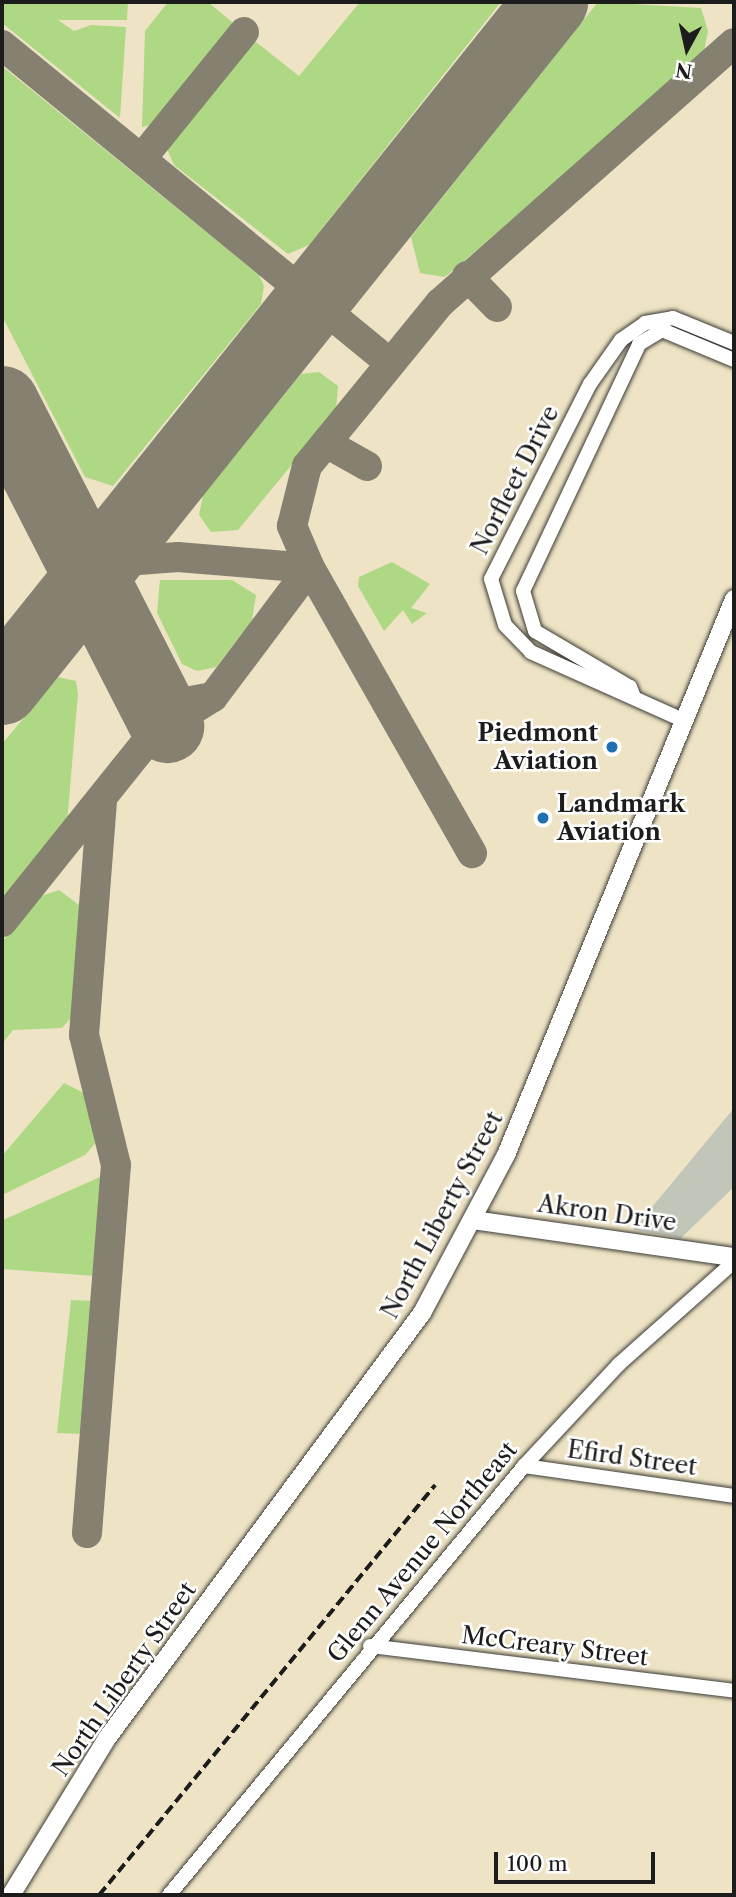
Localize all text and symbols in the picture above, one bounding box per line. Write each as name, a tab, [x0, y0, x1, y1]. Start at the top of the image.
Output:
north arrow	[652, 14, 722, 84]
text: N	[674, 58, 694, 83]
street label: Norfleet Drive	[465, 401, 565, 559]
place label: Piedmont Aviation	[477, 719, 598, 775]
marker: Piedmont Aviation	[604, 739, 620, 755]
place label: Landmark Aviation	[557, 790, 685, 846]
marker: Landmark Aviation	[535, 810, 551, 826]
street label: North Liberty Street	[375, 1106, 509, 1324]
street label: Akron Drive	[536, 1189, 678, 1237]
street label: Glenn Avenue Northeast	[321, 1435, 523, 1669]
street label: Efird Street	[565, 1435, 699, 1481]
street label: North Liberty Street	[46, 1576, 202, 1782]
street label: McCreary Street	[460, 1620, 650, 1672]
scale bar	[498, 1838, 659, 1882]
text: 100 m	[507, 1851, 568, 1876]

